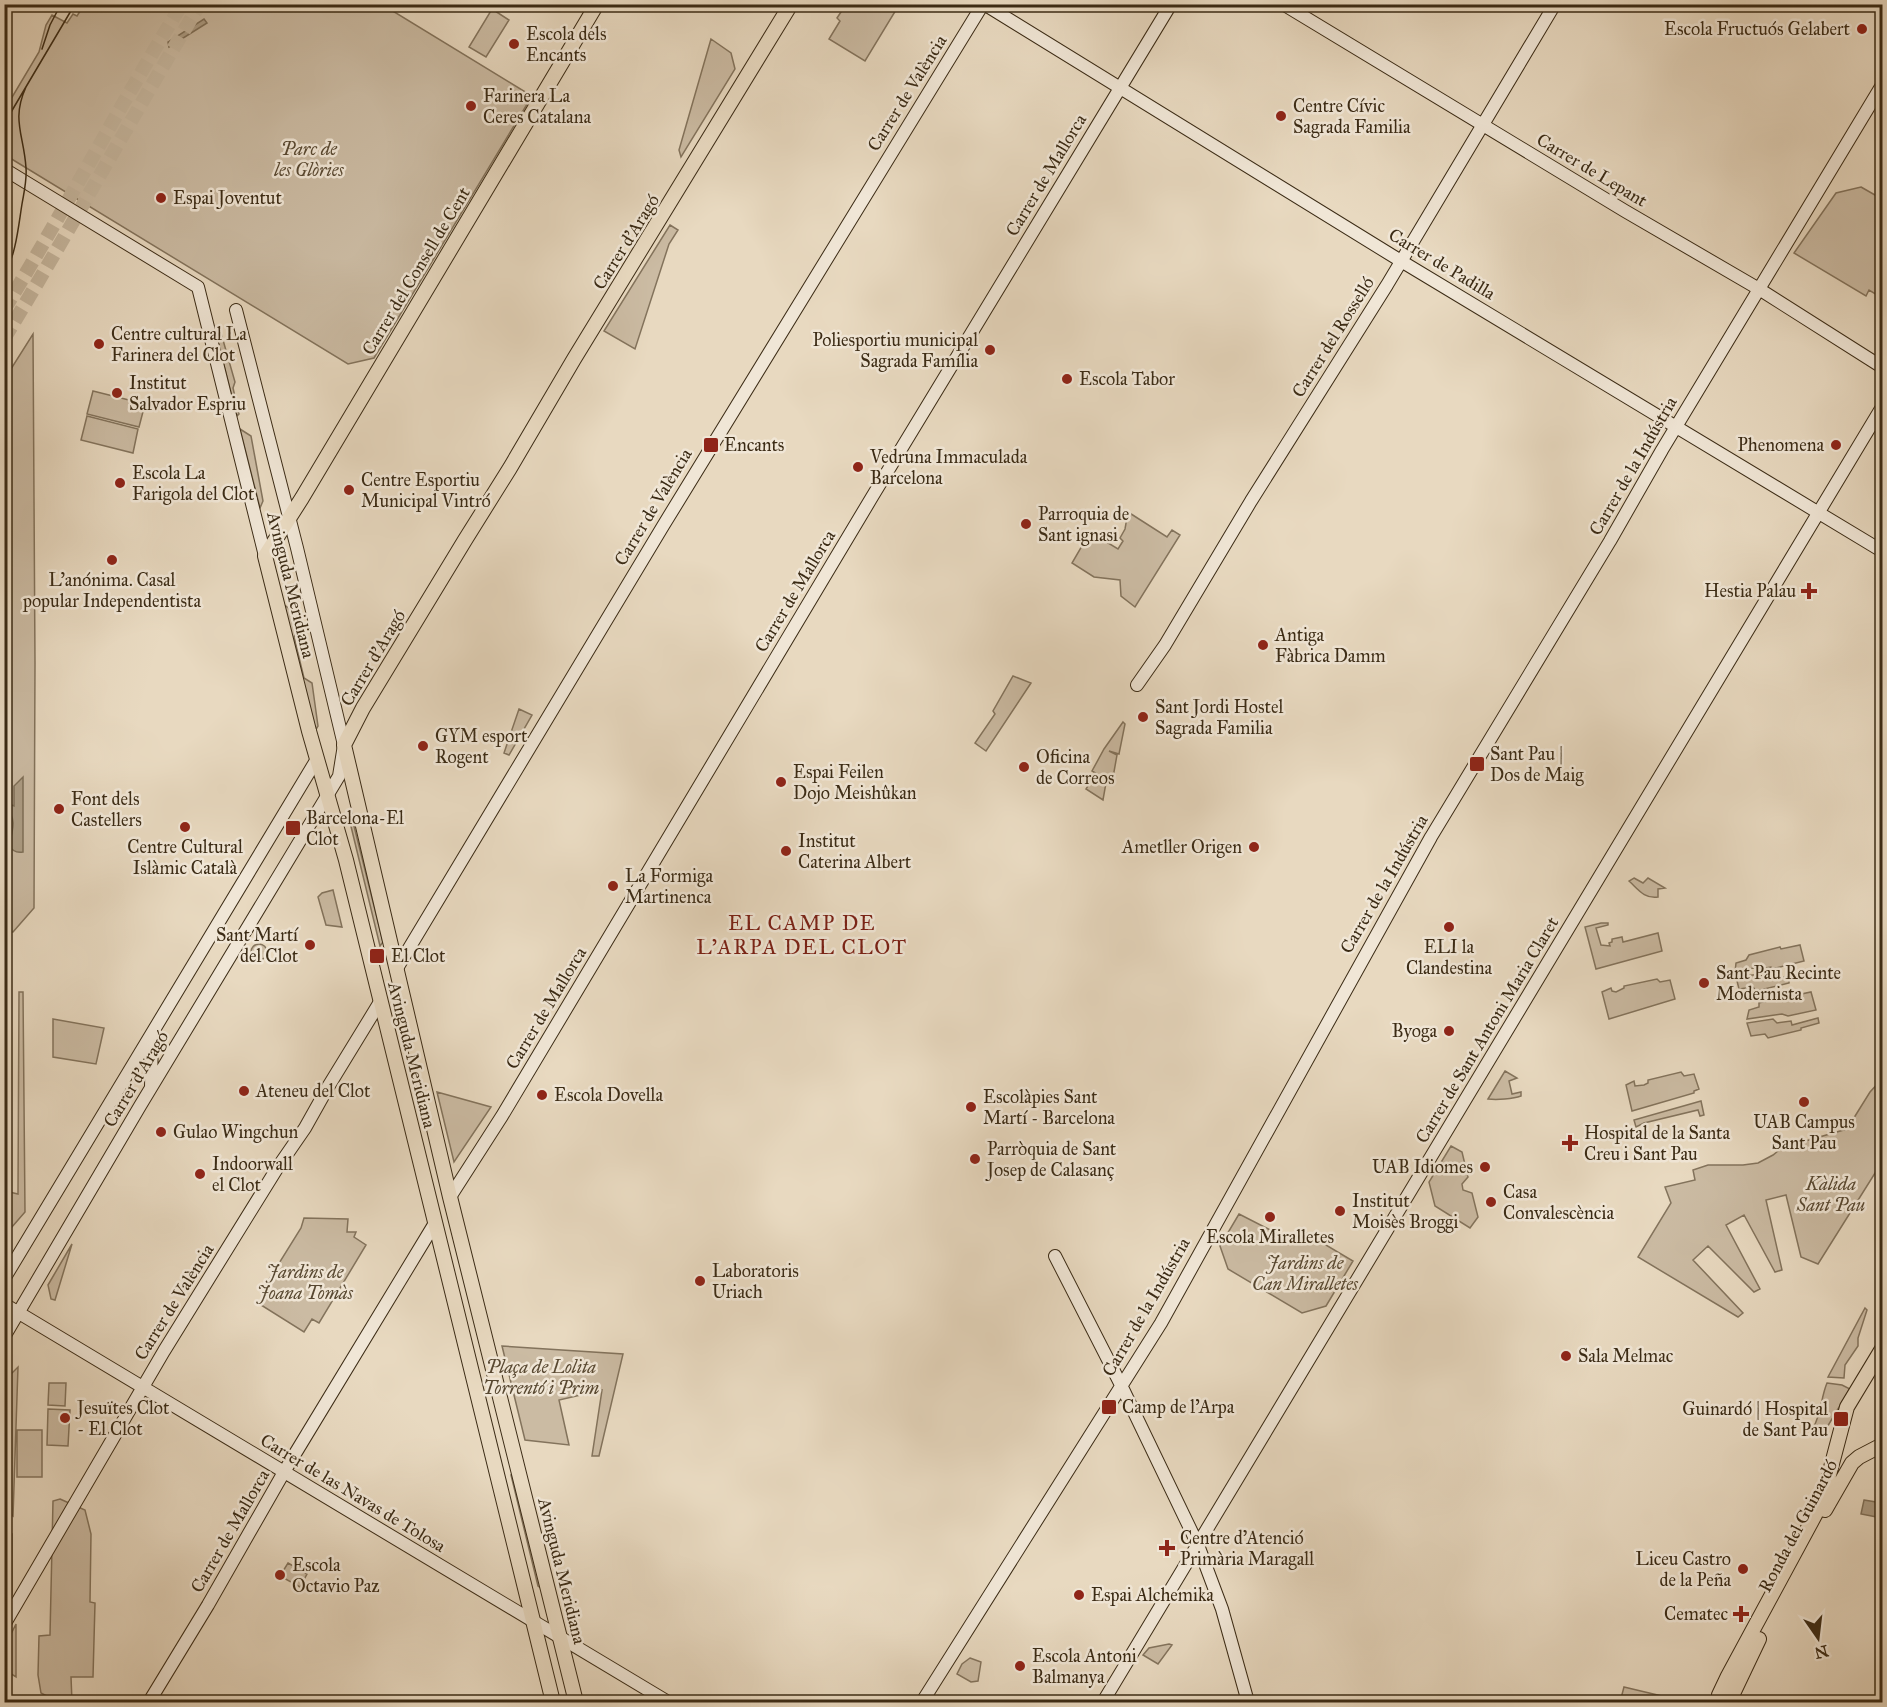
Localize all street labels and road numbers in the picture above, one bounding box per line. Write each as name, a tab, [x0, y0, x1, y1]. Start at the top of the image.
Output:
street label: Carrer de València	[863, 31, 952, 155]
street label: Carrer de Mallorca	[1001, 110, 1091, 240]
street label: Carrer de Lepant	[1533, 128, 1652, 212]
street label: Carrer del Consell de Cent	[357, 183, 475, 359]
street label: Carrer d'Aragó	[588, 190, 665, 294]
street label: Carrer de Padilla	[1385, 223, 1500, 305]
street label: Carrer del Rosselló	[1287, 273, 1379, 401]
street label: Carrer de la Indústria	[1584, 392, 1682, 539]
street label: Carrer de València	[609, 444, 697, 570]
street label: Avinguda Meridiana	[261, 509, 320, 661]
street label: Carrer de Mallorca	[750, 526, 840, 656]
street label: Carrer d'Aragó	[336, 606, 411, 711]
street label: Carrer de la Indústria	[1335, 810, 1433, 957]
street label: Carrer de Sant Antoni Maria Claret	[1411, 912, 1564, 1147]
street label: Carrer de Mallorca	[501, 943, 591, 1073]
street label: Avinguda Meridiana	[382, 979, 441, 1131]
street label: Carrer d'Aragó	[99, 1027, 174, 1132]
street label: Carrer de la Indústria	[1097, 1233, 1195, 1380]
street label: Carrer de València	[130, 1240, 219, 1364]
street label: Carrer de las Navas de Tolosa	[256, 1429, 450, 1557]
street label: Ronda del Guinardó	[1754, 1456, 1842, 1596]
street label: Carrer de Mallorca	[186, 1465, 274, 1597]
street label: Avinguda Meridiana	[532, 1495, 591, 1647]

